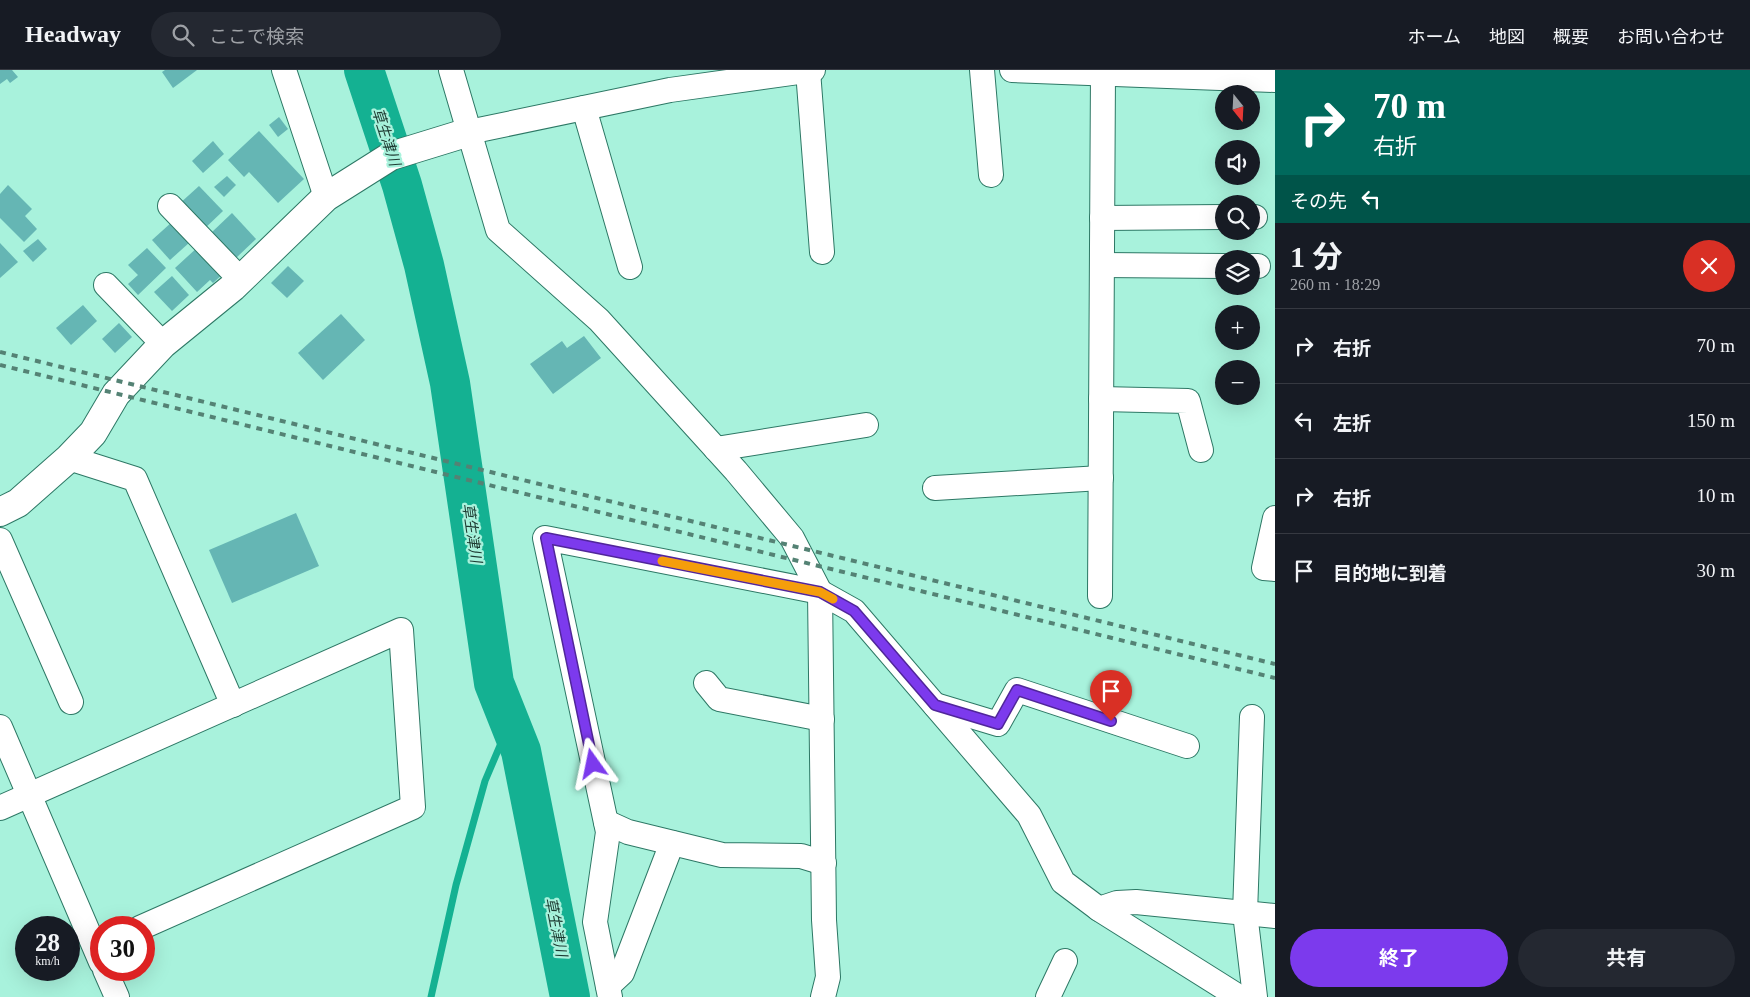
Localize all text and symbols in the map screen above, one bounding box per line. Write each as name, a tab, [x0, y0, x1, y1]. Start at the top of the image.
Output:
search box	[151, 12, 501, 57]
text: Headway	[25, 21, 121, 47]
icon: search	[169, 21, 197, 49]
text: ここで検索	[209, 26, 304, 47]
text: ホーム	[1408, 27, 1461, 47]
text: 地図	[1489, 27, 1525, 47]
text: 概要	[1553, 27, 1589, 47]
text: お問い合わせ	[1617, 27, 1725, 47]
north arrow	[1215, 85, 1260, 130]
map controls	[1215, 85, 1260, 405]
text: 70 m	[1373, 87, 1446, 126]
icon: right	[1290, 90, 1355, 155]
water label: 草生津川	[369, 106, 403, 170]
text: 右折	[1373, 134, 1417, 159]
button: sound	[1215, 140, 1260, 185]
icon: left	[1357, 185, 1385, 213]
text: その先	[1290, 191, 1347, 212]
button: search	[1215, 195, 1260, 240]
text: 1 分	[1290, 240, 1343, 273]
button: close	[1683, 240, 1735, 292]
button: layers	[1215, 250, 1260, 295]
text: 260 m · 18:29	[1290, 276, 1380, 293]
button: +	[1215, 305, 1260, 350]
icon: right	[1290, 332, 1318, 360]
text: 70 m	[1696, 335, 1735, 356]
text: 右折	[1333, 338, 1371, 359]
button: −	[1215, 360, 1260, 405]
icon: left	[1290, 407, 1318, 435]
text: 150 m	[1687, 410, 1735, 431]
text: 左折	[1333, 413, 1371, 434]
icon: right	[1290, 482, 1318, 510]
text: 10 m	[1696, 485, 1735, 506]
text: 右折	[1333, 488, 1371, 509]
water label: 草生津川	[460, 502, 484, 566]
icon: arrive	[1290, 557, 1318, 585]
text: 30 m	[1696, 560, 1735, 581]
text: 目的地に到着	[1333, 563, 1447, 584]
pin	[1090, 670, 1132, 721]
icon: arrive	[1097, 677, 1125, 705]
position arrow	[566, 737, 618, 789]
water label: 草生津川	[542, 896, 570, 960]
speed limit sign: 30	[90, 916, 155, 981]
text: 28	[35, 929, 60, 956]
button: 終了	[1290, 929, 1508, 987]
button: 共有	[1518, 929, 1735, 987]
text: km/h	[35, 954, 60, 968]

